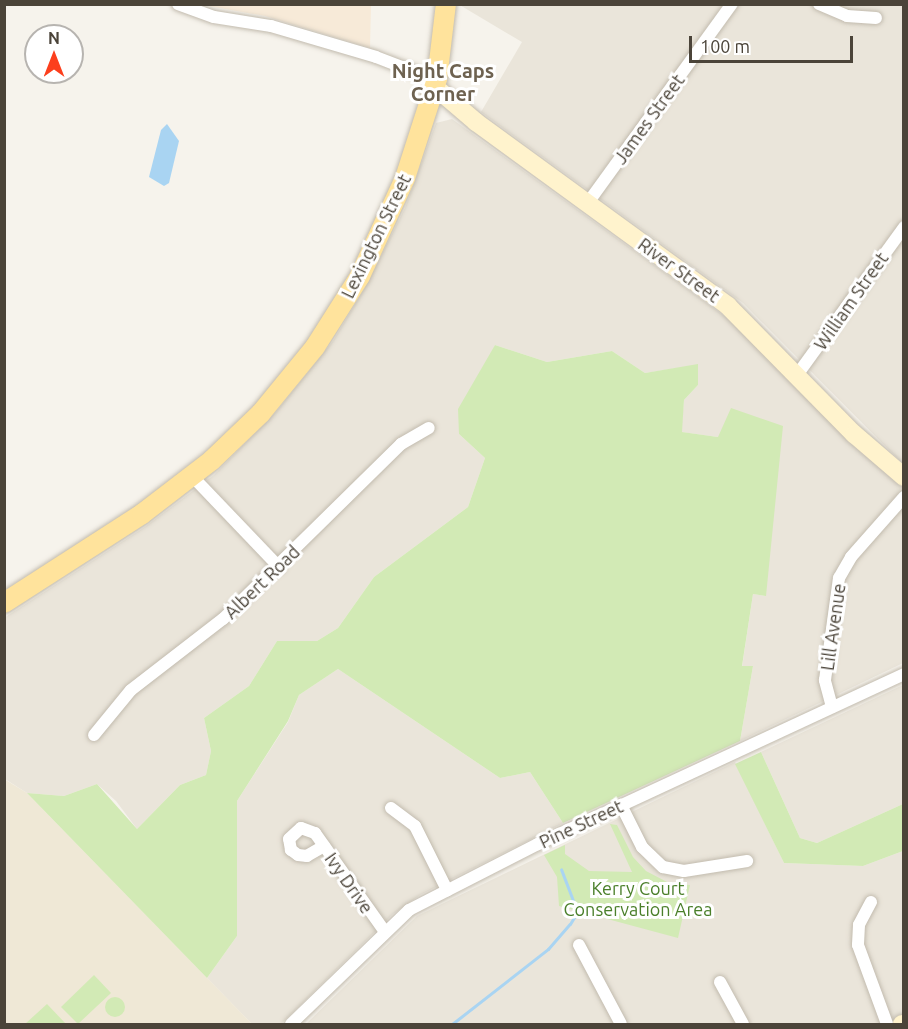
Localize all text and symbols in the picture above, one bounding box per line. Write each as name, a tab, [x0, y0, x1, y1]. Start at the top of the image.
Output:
north arrow	[24, 24, 84, 84]
scale bar	[692, 24, 856, 62]
text: N	[48, 29, 60, 47]
text: 100 m	[700, 36, 750, 56]
district label: Night Caps Corner	[392, 59, 494, 106]
street label: James Street	[609, 70, 689, 168]
street label: Lexington Street	[337, 170, 415, 302]
street label: River Street	[634, 233, 724, 307]
street label: William Street	[809, 248, 893, 354]
street label: Albert Road	[220, 541, 304, 623]
street label: Lill Avenue	[816, 582, 850, 672]
street label: Pine Street	[536, 795, 626, 853]
street label: Ivy Drive	[320, 849, 378, 917]
park label: Kerry Court Conservation Area	[564, 878, 712, 920]

